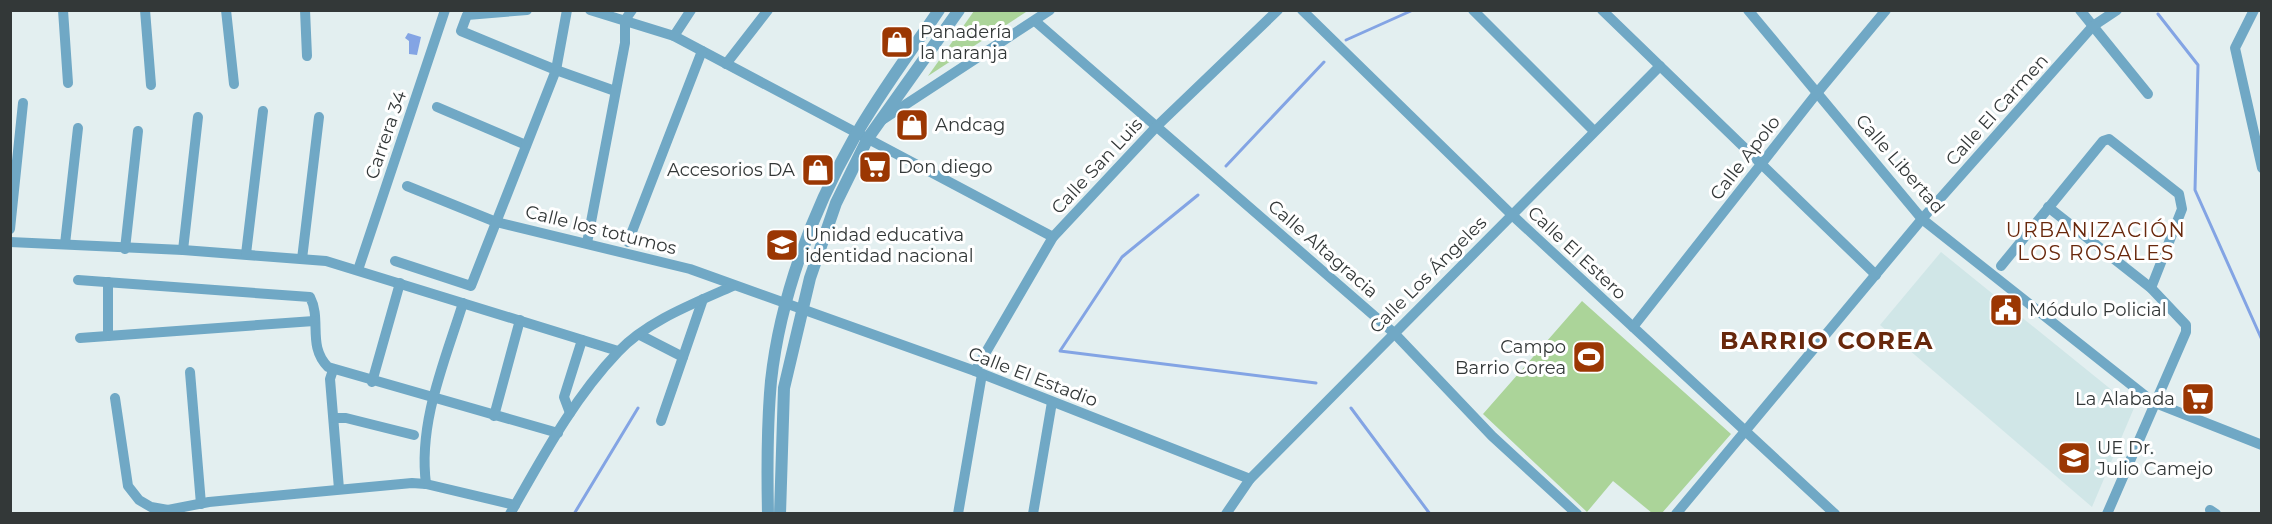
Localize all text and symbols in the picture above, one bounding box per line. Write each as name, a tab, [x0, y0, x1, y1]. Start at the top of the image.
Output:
place label: Panadería la naranja	[920, 21, 1012, 64]
shop icon: Panadería la naranja	[879, 24, 915, 60]
street label: Calle El Carmen	[1941, 50, 2053, 170]
street label: Carrera 34	[361, 88, 411, 182]
shop icon: Andcag	[894, 107, 930, 143]
street label: Calle Libertad	[1851, 110, 1949, 218]
street label: Calle Apolo	[1705, 111, 1785, 205]
street label: Calle San Luis	[1047, 113, 1147, 219]
place label: Andcag	[935, 114, 1005, 136]
supermarket icon: Don diego	[857, 149, 893, 185]
shop icon: Accesorios DA	[800, 152, 836, 188]
place label: Don diego	[898, 156, 993, 178]
place label: Accesorios DA	[667, 159, 795, 181]
street label: Calle Altagracia	[1263, 195, 1383, 303]
street label: Calle los totumos	[523, 201, 679, 259]
street label: Calle El Estero	[1523, 202, 1631, 304]
street label: Calle Los Ángeles	[1365, 212, 1491, 338]
district label: URBANIZACIÓN LOS ROSALES	[2006, 218, 2186, 265]
place label: Unidad educativa identidad nacional	[805, 224, 974, 267]
school or university icon: Unidad educativa identidad nacional	[764, 227, 800, 263]
public building icon: Módulo Policial	[1988, 292, 2024, 328]
place label: Módulo Policial	[2029, 299, 2167, 321]
district label: BARRIO COREA	[1720, 326, 1934, 355]
place label: Campo Barrio Corea	[1455, 336, 1566, 379]
sports icon: Campo Barrio Corea	[1571, 339, 1607, 375]
street label: Calle El Estadio	[965, 342, 1101, 412]
supermarket icon: La Alabada	[2180, 381, 2216, 417]
place label: La Alabada	[2075, 388, 2175, 410]
place label: UE Dr. Julio Camejo	[2096, 437, 2213, 480]
school or university icon: UE Dr. Julio Camejo	[2056, 440, 2092, 476]

